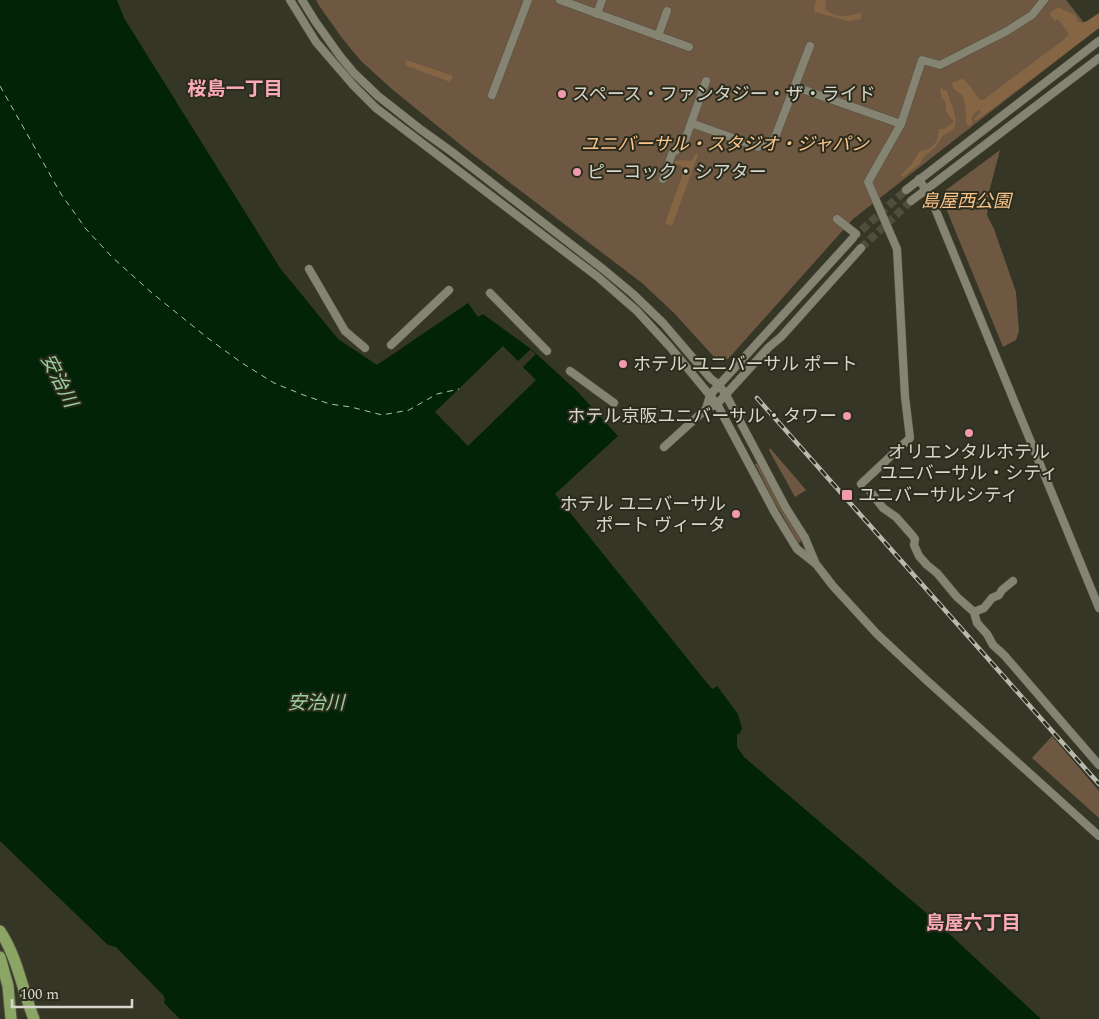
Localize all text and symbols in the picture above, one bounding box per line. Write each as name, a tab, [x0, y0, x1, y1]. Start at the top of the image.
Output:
district label: 桜島一丁目	[187, 75, 283, 104]
place label: スペース・ファンタジー・ザ・ライド	[572, 81, 876, 108]
marker: スペース・ファンタジー・ザ・ライド	[556, 88, 568, 100]
park label: ユニバーサル・スタジオ・ジャパン	[581, 131, 870, 158]
place label: ピーコック・シアター	[587, 159, 767, 186]
marker: ピーコック・シアター	[571, 166, 583, 178]
park label: 島屋西公園	[921, 188, 1014, 215]
water label: 安治川	[33, 349, 85, 414]
place label: ホテル ユニバーサル ポート	[633, 351, 858, 378]
marker: ホテル ユニバーサル ポート	[617, 358, 629, 370]
place label: ホテル京阪ユニバーサル・タワー	[567, 403, 837, 430]
marker: ホテル京阪ユニバーサル・タワー	[841, 410, 853, 422]
marker: オリエンタルホテル ユニバーサル・シティ	[963, 427, 975, 439]
place label: オリエンタルホテル ユニバーサル・シティ	[880, 439, 1058, 487]
place label: ユニバーサルシティ	[858, 482, 1019, 509]
marker: ユニバーサルシティ	[840, 488, 854, 502]
place label: ホテル ユニバーサル ポート ヴィータ	[560, 491, 726, 539]
marker: ホテル ユニバーサル ポート ヴィータ	[730, 508, 742, 520]
water label: 安治川	[287, 689, 346, 718]
district label: 島屋六丁目	[925, 909, 1021, 938]
scale bar	[12, 976, 132, 1008]
text: 100 m	[20, 983, 59, 1006]

